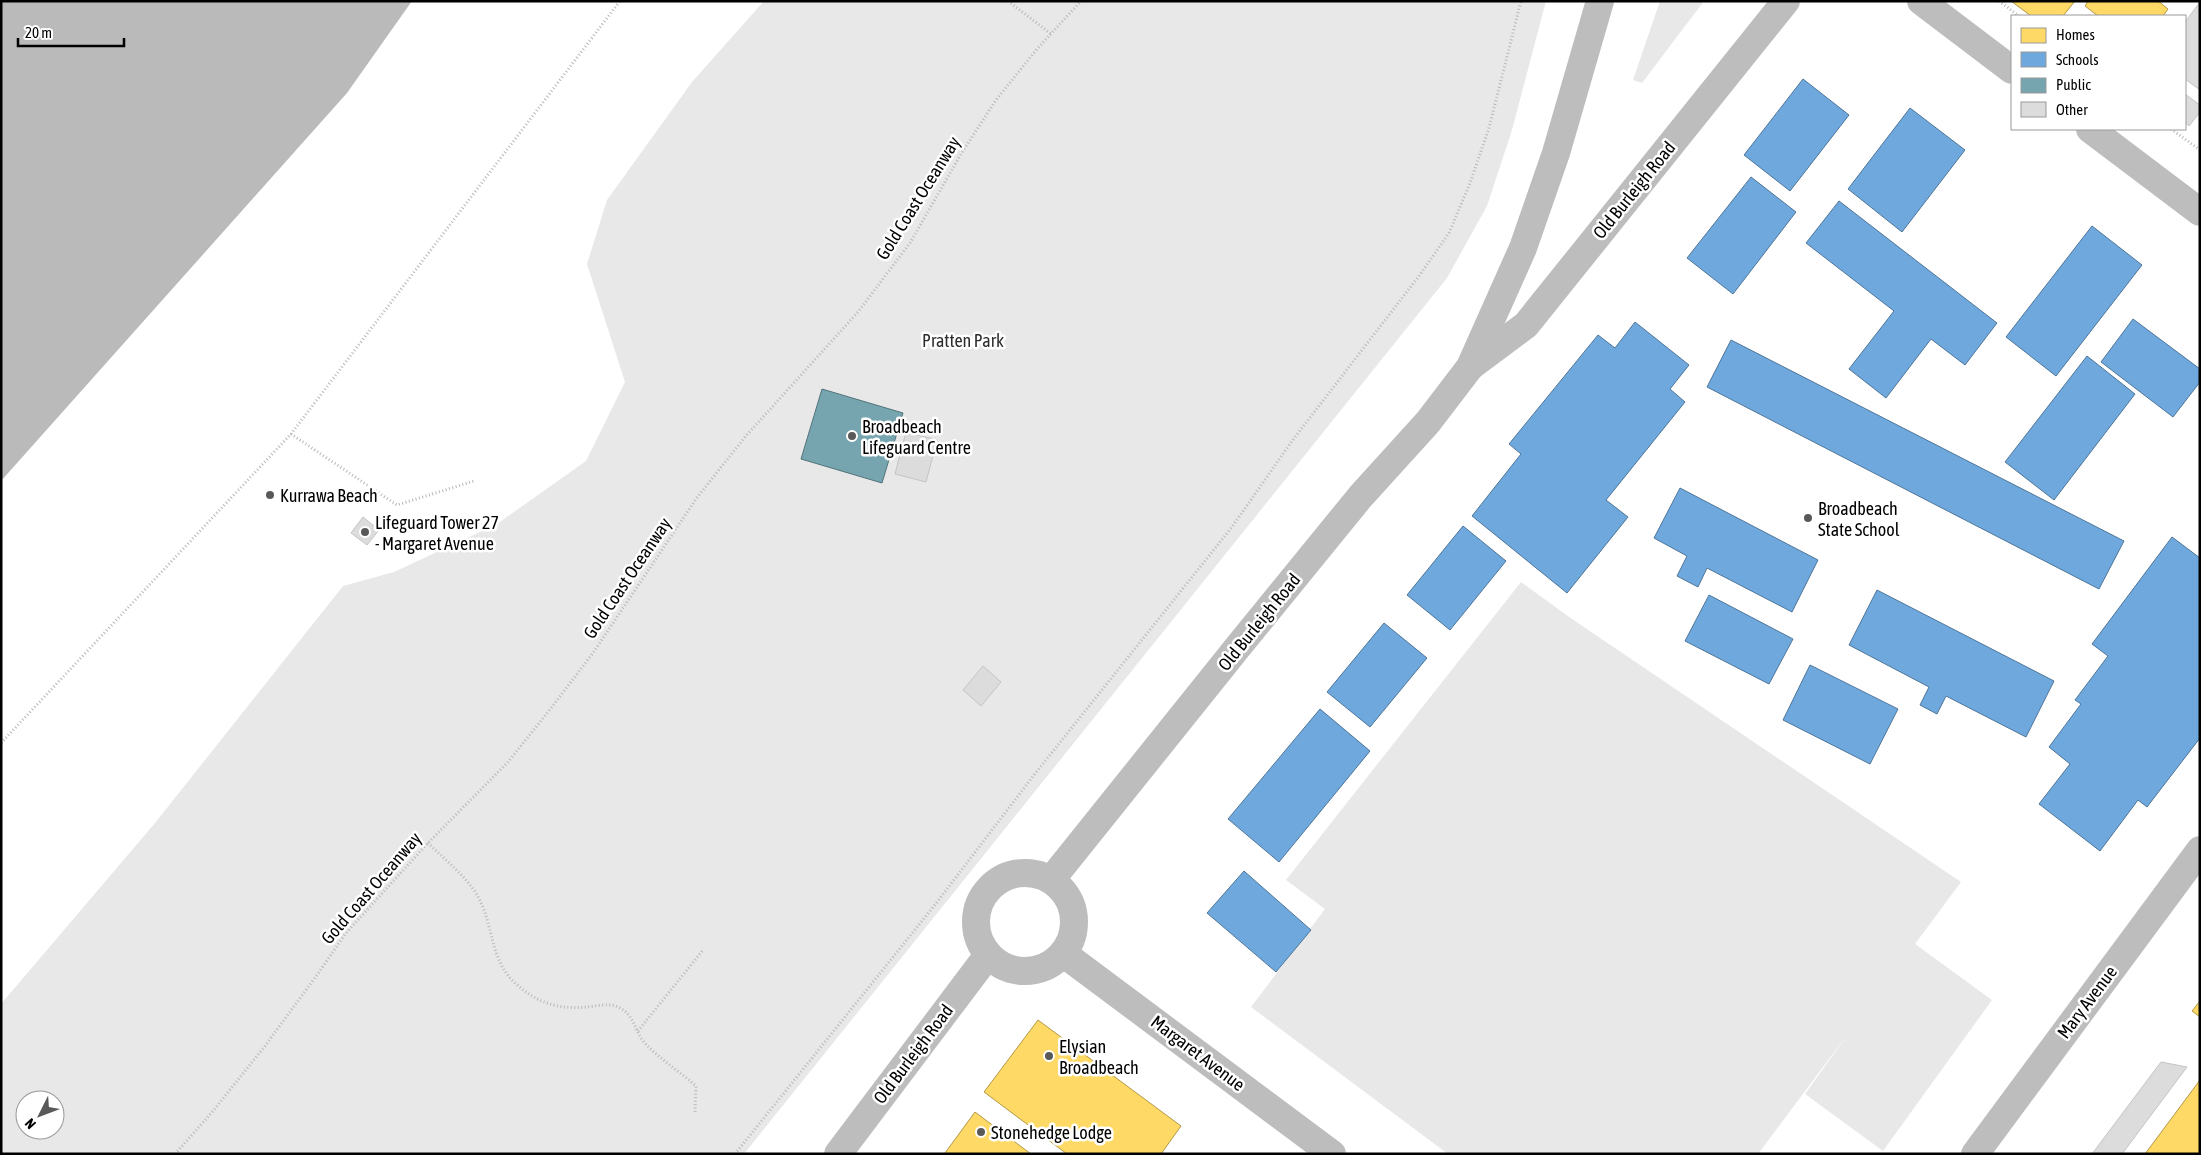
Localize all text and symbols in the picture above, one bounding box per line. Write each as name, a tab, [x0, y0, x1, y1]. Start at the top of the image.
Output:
scale bar	[18, 15, 124, 47]
legend	[2011, 15, 2186, 130]
text: 20 m	[25, 24, 52, 41]
text: Homes	[2056, 26, 2095, 43]
text: Schools	[2056, 51, 2099, 68]
text: Public	[2056, 76, 2091, 93]
text: Other	[2056, 101, 2088, 118]
street label: Gold Coast Oceanway	[872, 133, 964, 263]
street label: Old Burleigh Road	[1588, 137, 1680, 243]
park label: Pratten Park	[922, 330, 1004, 351]
place label: Broadbeach Lifeguard Centre	[862, 416, 971, 458]
marker: Broadbeach Lifeguard Centre	[846, 430, 858, 442]
place label: Kurrawa Beach	[280, 485, 378, 506]
marker: Kurrawa Beach	[264, 489, 276, 501]
place label: Broadbeach State School	[1818, 498, 1900, 540]
place label: Lifeguard Tower 27 - Margaret Avenue	[375, 512, 499, 554]
marker: Broadbeach State School	[1802, 512, 1814, 524]
street label: Gold Coast Oceanway	[579, 514, 675, 642]
marker: Lifeguard Tower 27 - Margaret Avenue	[359, 526, 371, 538]
street label: Old Burleigh Road	[1213, 569, 1305, 675]
street label: Gold Coast Oceanway	[317, 828, 425, 948]
street label: Mary Avenue	[2053, 962, 2121, 1042]
street label: Old Burleigh Road	[869, 1000, 957, 1108]
street label: Margaret Avenue	[1147, 1011, 1249, 1095]
place label: Elysian Broadbeach	[1059, 1036, 1139, 1078]
marker: Elysian Broadbeach	[1043, 1050, 1055, 1062]
north arrow	[15, 1090, 65, 1140]
text: N	[22, 1115, 39, 1132]
place label: Stonehedge Lodge	[991, 1122, 1112, 1143]
marker: Stonehedge Lodge	[975, 1126, 987, 1138]

